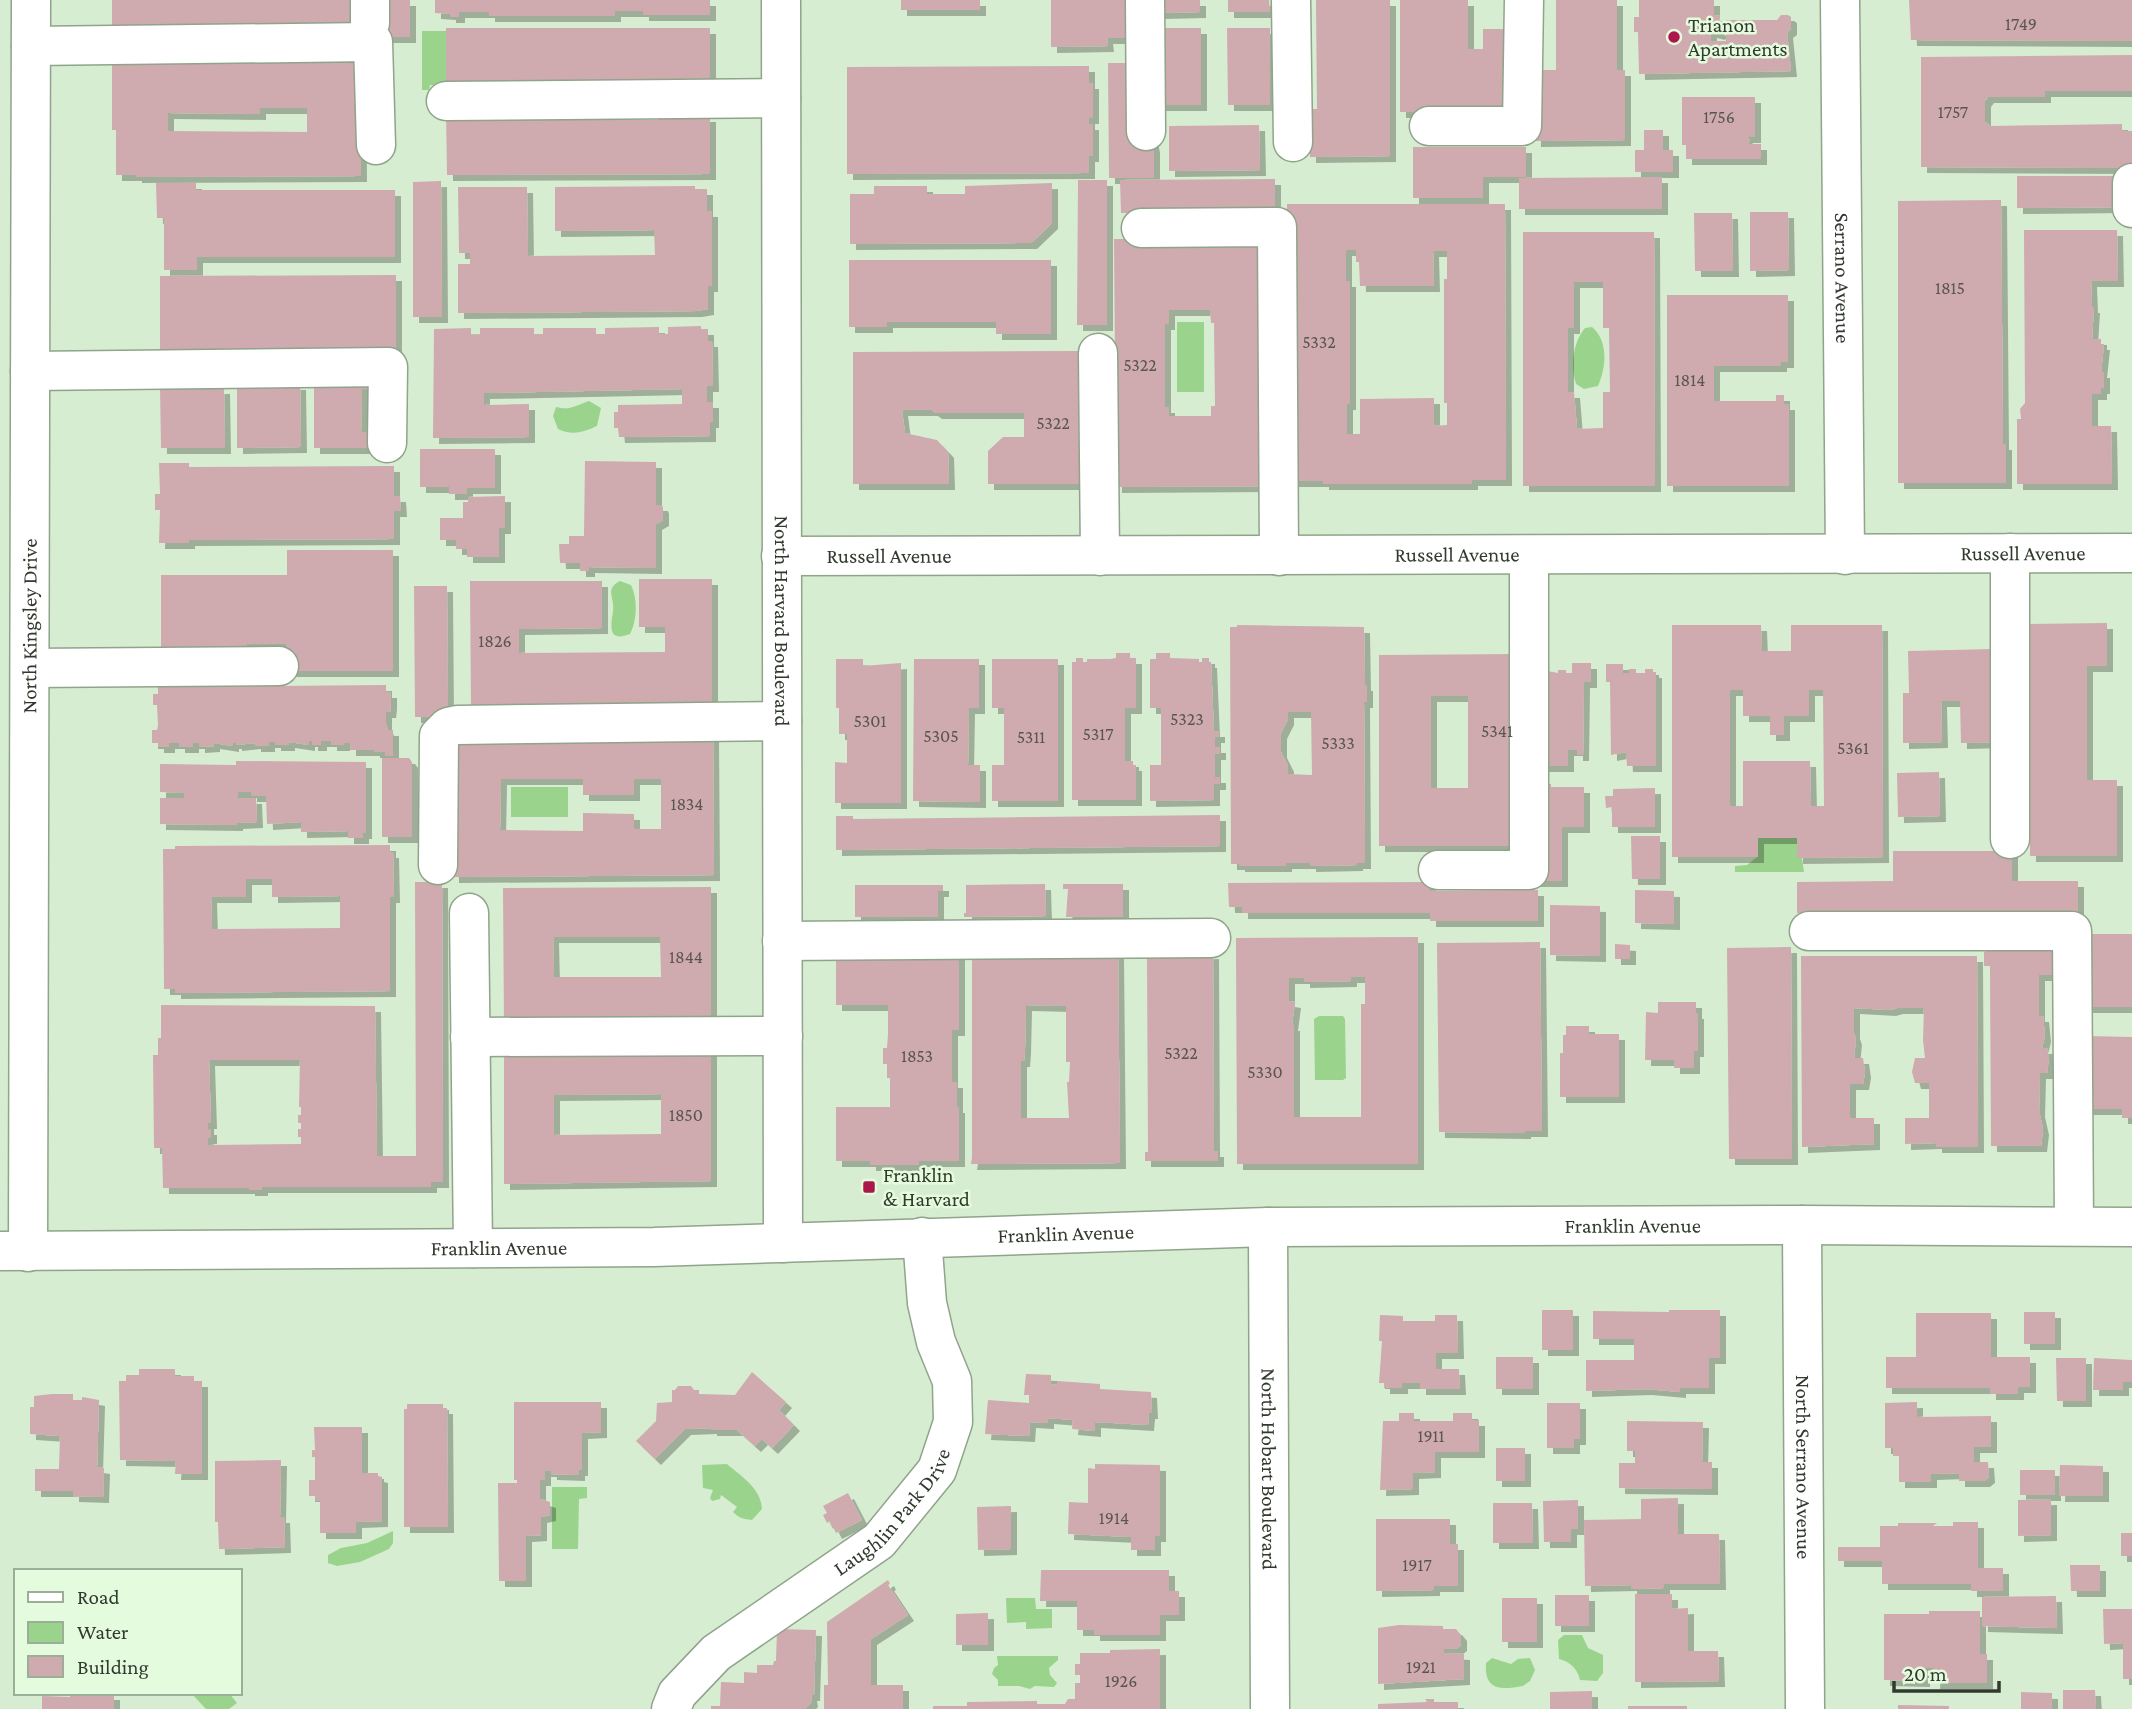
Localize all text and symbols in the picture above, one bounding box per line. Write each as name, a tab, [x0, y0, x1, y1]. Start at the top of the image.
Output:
place label: Trianon Apartments	[1688, 13, 1787, 61]
house number: 1749	[2005, 14, 2037, 34]
marker: Trianon Apartments	[1666, 29, 1682, 45]
house number: 1757	[1938, 102, 1968, 122]
house number: 1756	[1703, 107, 1735, 127]
street label: Serrano Avenue	[1830, 212, 1855, 344]
house number: 1815	[1935, 278, 1965, 298]
house number: 5332	[1302, 332, 1336, 352]
house number: 5322	[1123, 355, 1157, 375]
house number: 1814	[1675, 370, 1705, 390]
house number: 5322	[1036, 413, 1070, 433]
street label: North Harvard Boulevard	[770, 515, 794, 727]
street label: North Kingsley Drive	[17, 538, 42, 714]
street label: Russell Avenue	[1960, 541, 2086, 565]
street label: Russell Avenue	[1394, 542, 1520, 567]
street label: Russell Avenue	[826, 544, 952, 568]
house number: 1826	[478, 631, 512, 651]
house number: 5323	[1170, 709, 1204, 729]
house number: 5301	[854, 711, 886, 731]
house number: 5341	[1481, 721, 1513, 741]
house number: 5317	[1082, 724, 1114, 744]
house number: 5305	[923, 726, 959, 746]
house number: 5311	[1017, 727, 1045, 747]
house number: 5333	[1321, 733, 1355, 753]
house number: 5361	[1837, 738, 1869, 758]
house number: 1834	[670, 794, 704, 814]
house number: 1844	[669, 947, 703, 967]
house number: 5322	[1164, 1043, 1198, 1063]
house number: 1853	[901, 1046, 933, 1066]
house number: 5330	[1247, 1062, 1283, 1082]
house number: 1850	[669, 1105, 703, 1125]
place label: Franklin & Harvard	[883, 1163, 970, 1211]
marker: Franklin & Harvard	[861, 1179, 877, 1195]
street label: Franklin Avenue	[1564, 1213, 1701, 1238]
street label: Franklin Avenue	[997, 1219, 1134, 1248]
street label: Franklin Avenue	[431, 1236, 567, 1260]
street label: North Hobart Boulevard	[1257, 1368, 1281, 1570]
street label: North Serrano Avenue	[1791, 1375, 1816, 1559]
house number: 1911	[1417, 1426, 1445, 1446]
street label: Laughlin Park Drive	[829, 1446, 955, 1581]
house number: 1914	[1099, 1508, 1129, 1528]
house number: 1917	[1402, 1555, 1432, 1575]
legend	[14, 1569, 242, 1695]
text: Road	[77, 1585, 120, 1609]
text: Water	[77, 1620, 129, 1644]
scale bar	[1894, 1650, 1999, 1694]
text: Building	[77, 1655, 149, 1679]
house number: 1921	[1406, 1657, 1436, 1677]
text: 20 m	[1904, 1662, 1947, 1686]
house number: 1926	[1105, 1671, 1137, 1691]

